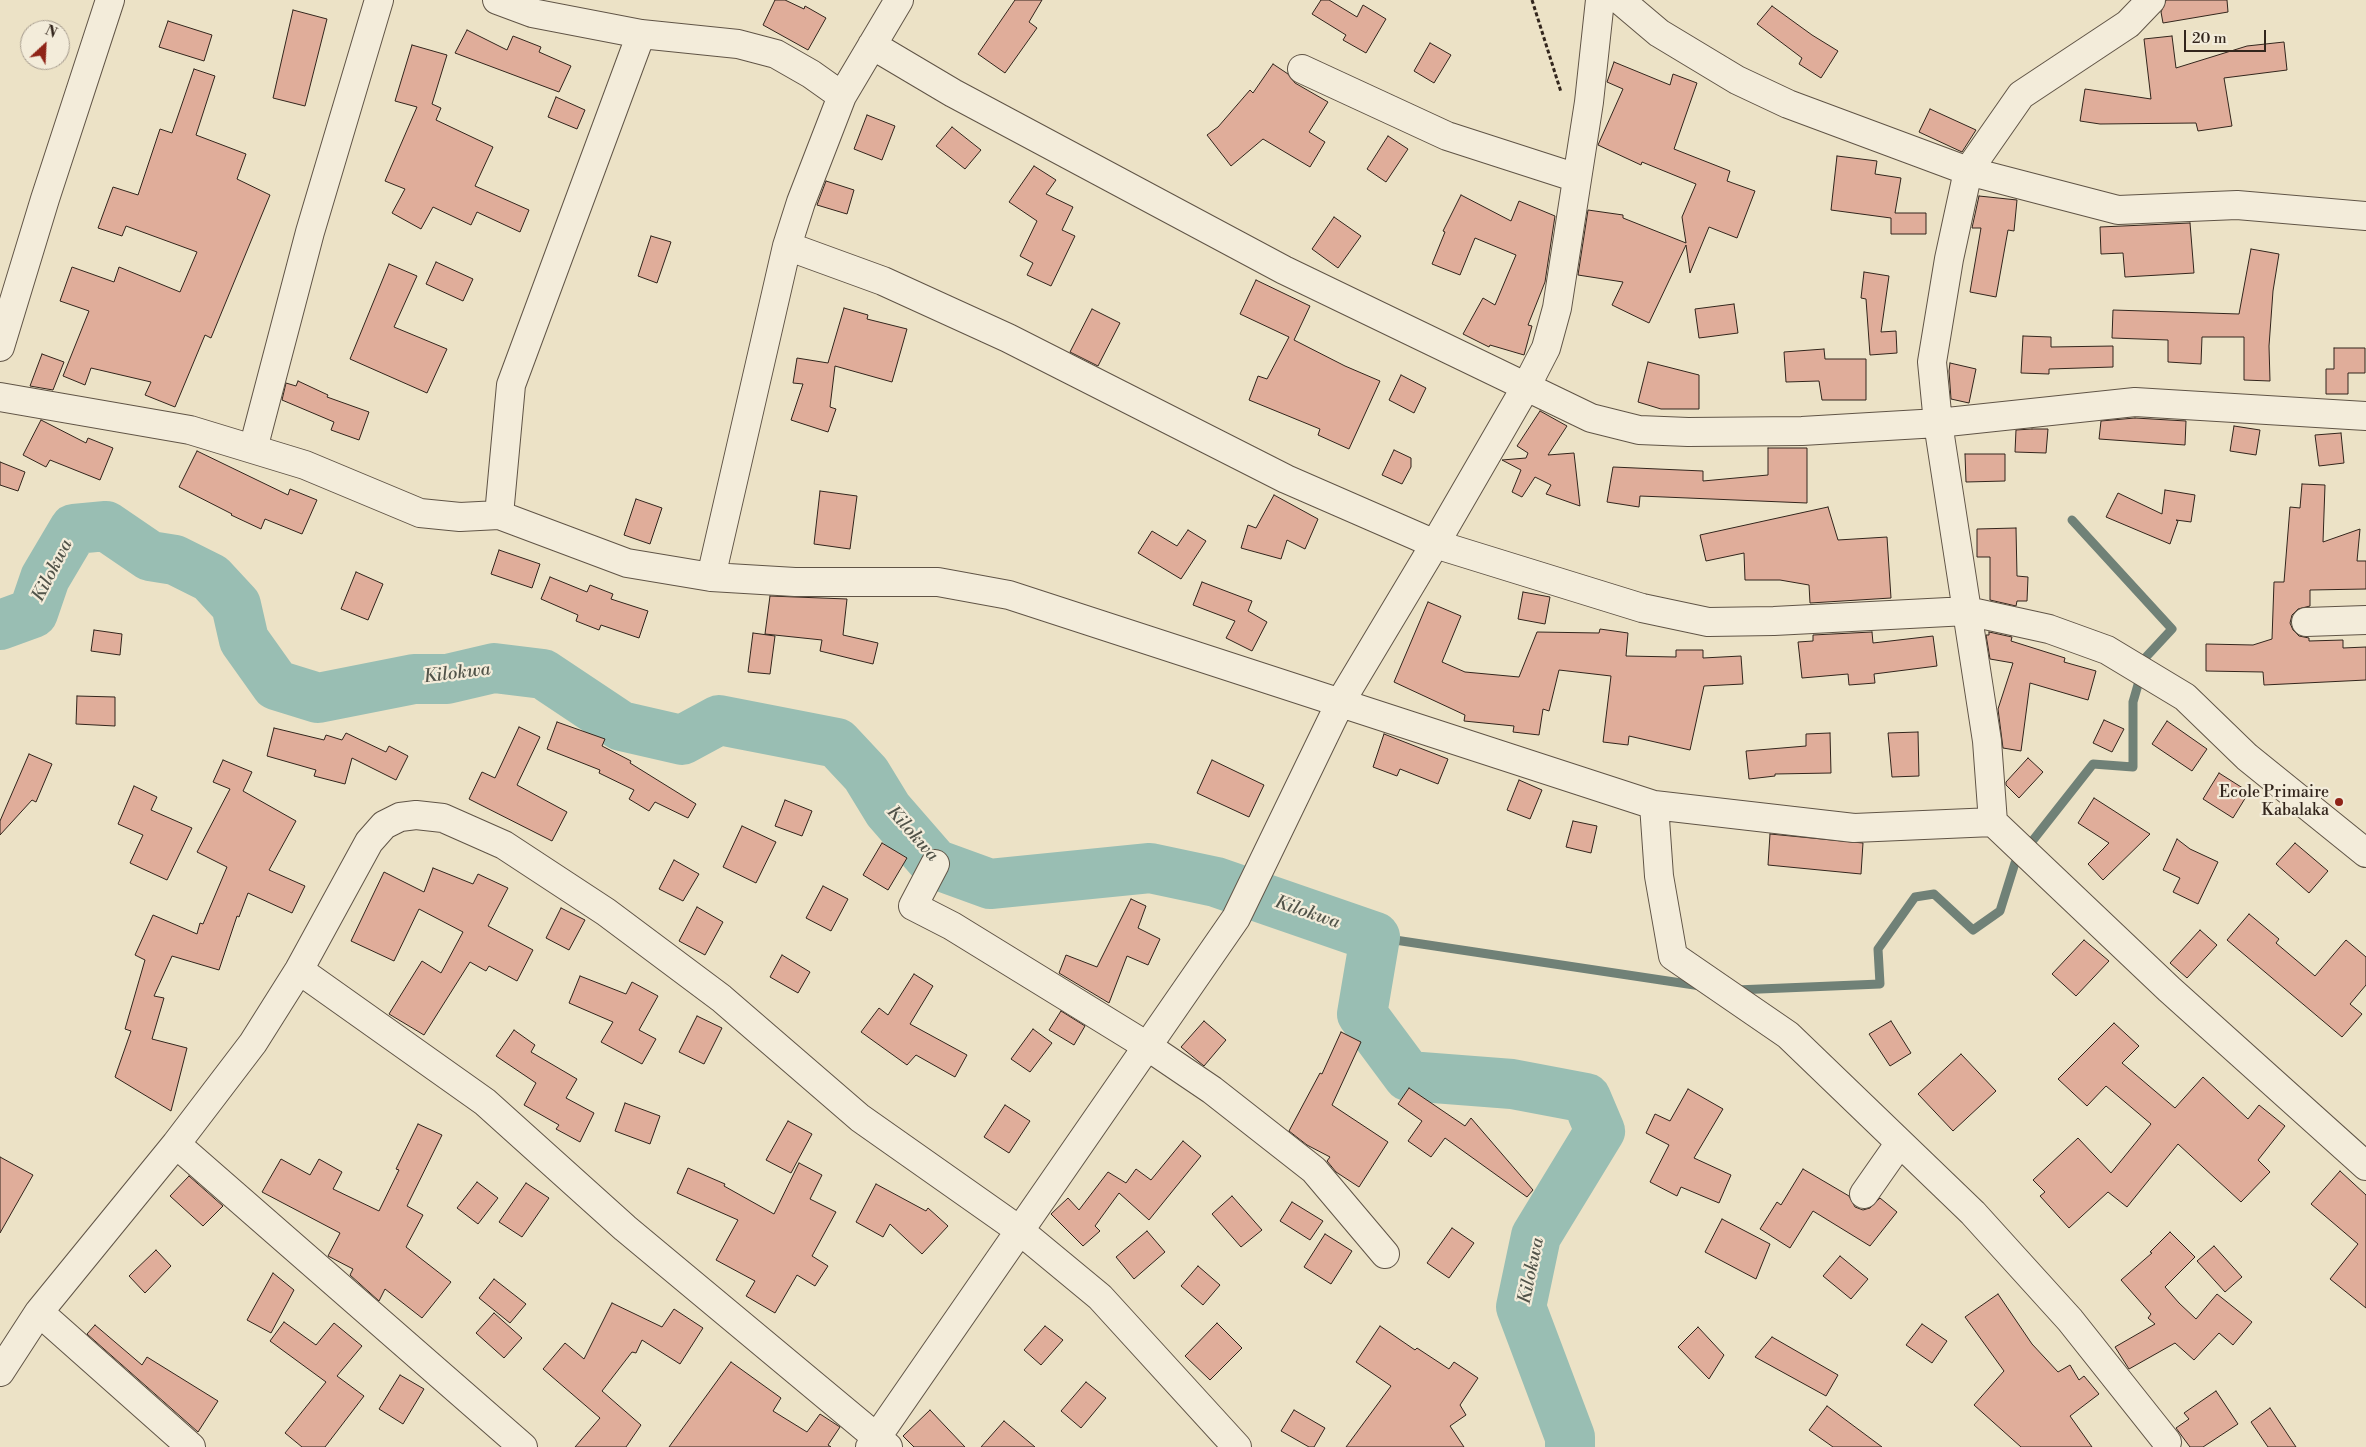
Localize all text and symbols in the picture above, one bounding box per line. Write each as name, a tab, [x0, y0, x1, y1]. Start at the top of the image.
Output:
north arrow	[20, 20, 70, 70]
scale bar	[2186, 20, 2268, 52]
text: N	[42, 22, 60, 43]
text: 20 m	[2192, 29, 2227, 48]
water label: Kilokwa	[28, 536, 78, 606]
water label: Kilokwa	[422, 659, 492, 689]
place label: Ecole Primaire Kabalaka	[2219, 783, 2329, 821]
marker: Ecole Primaire Kabalaka	[2333, 796, 2345, 808]
water label: Kilokwa	[882, 802, 942, 866]
water label: Kilokwa	[1272, 892, 1342, 934]
water label: Kilokwa	[1514, 1236, 1550, 1306]

